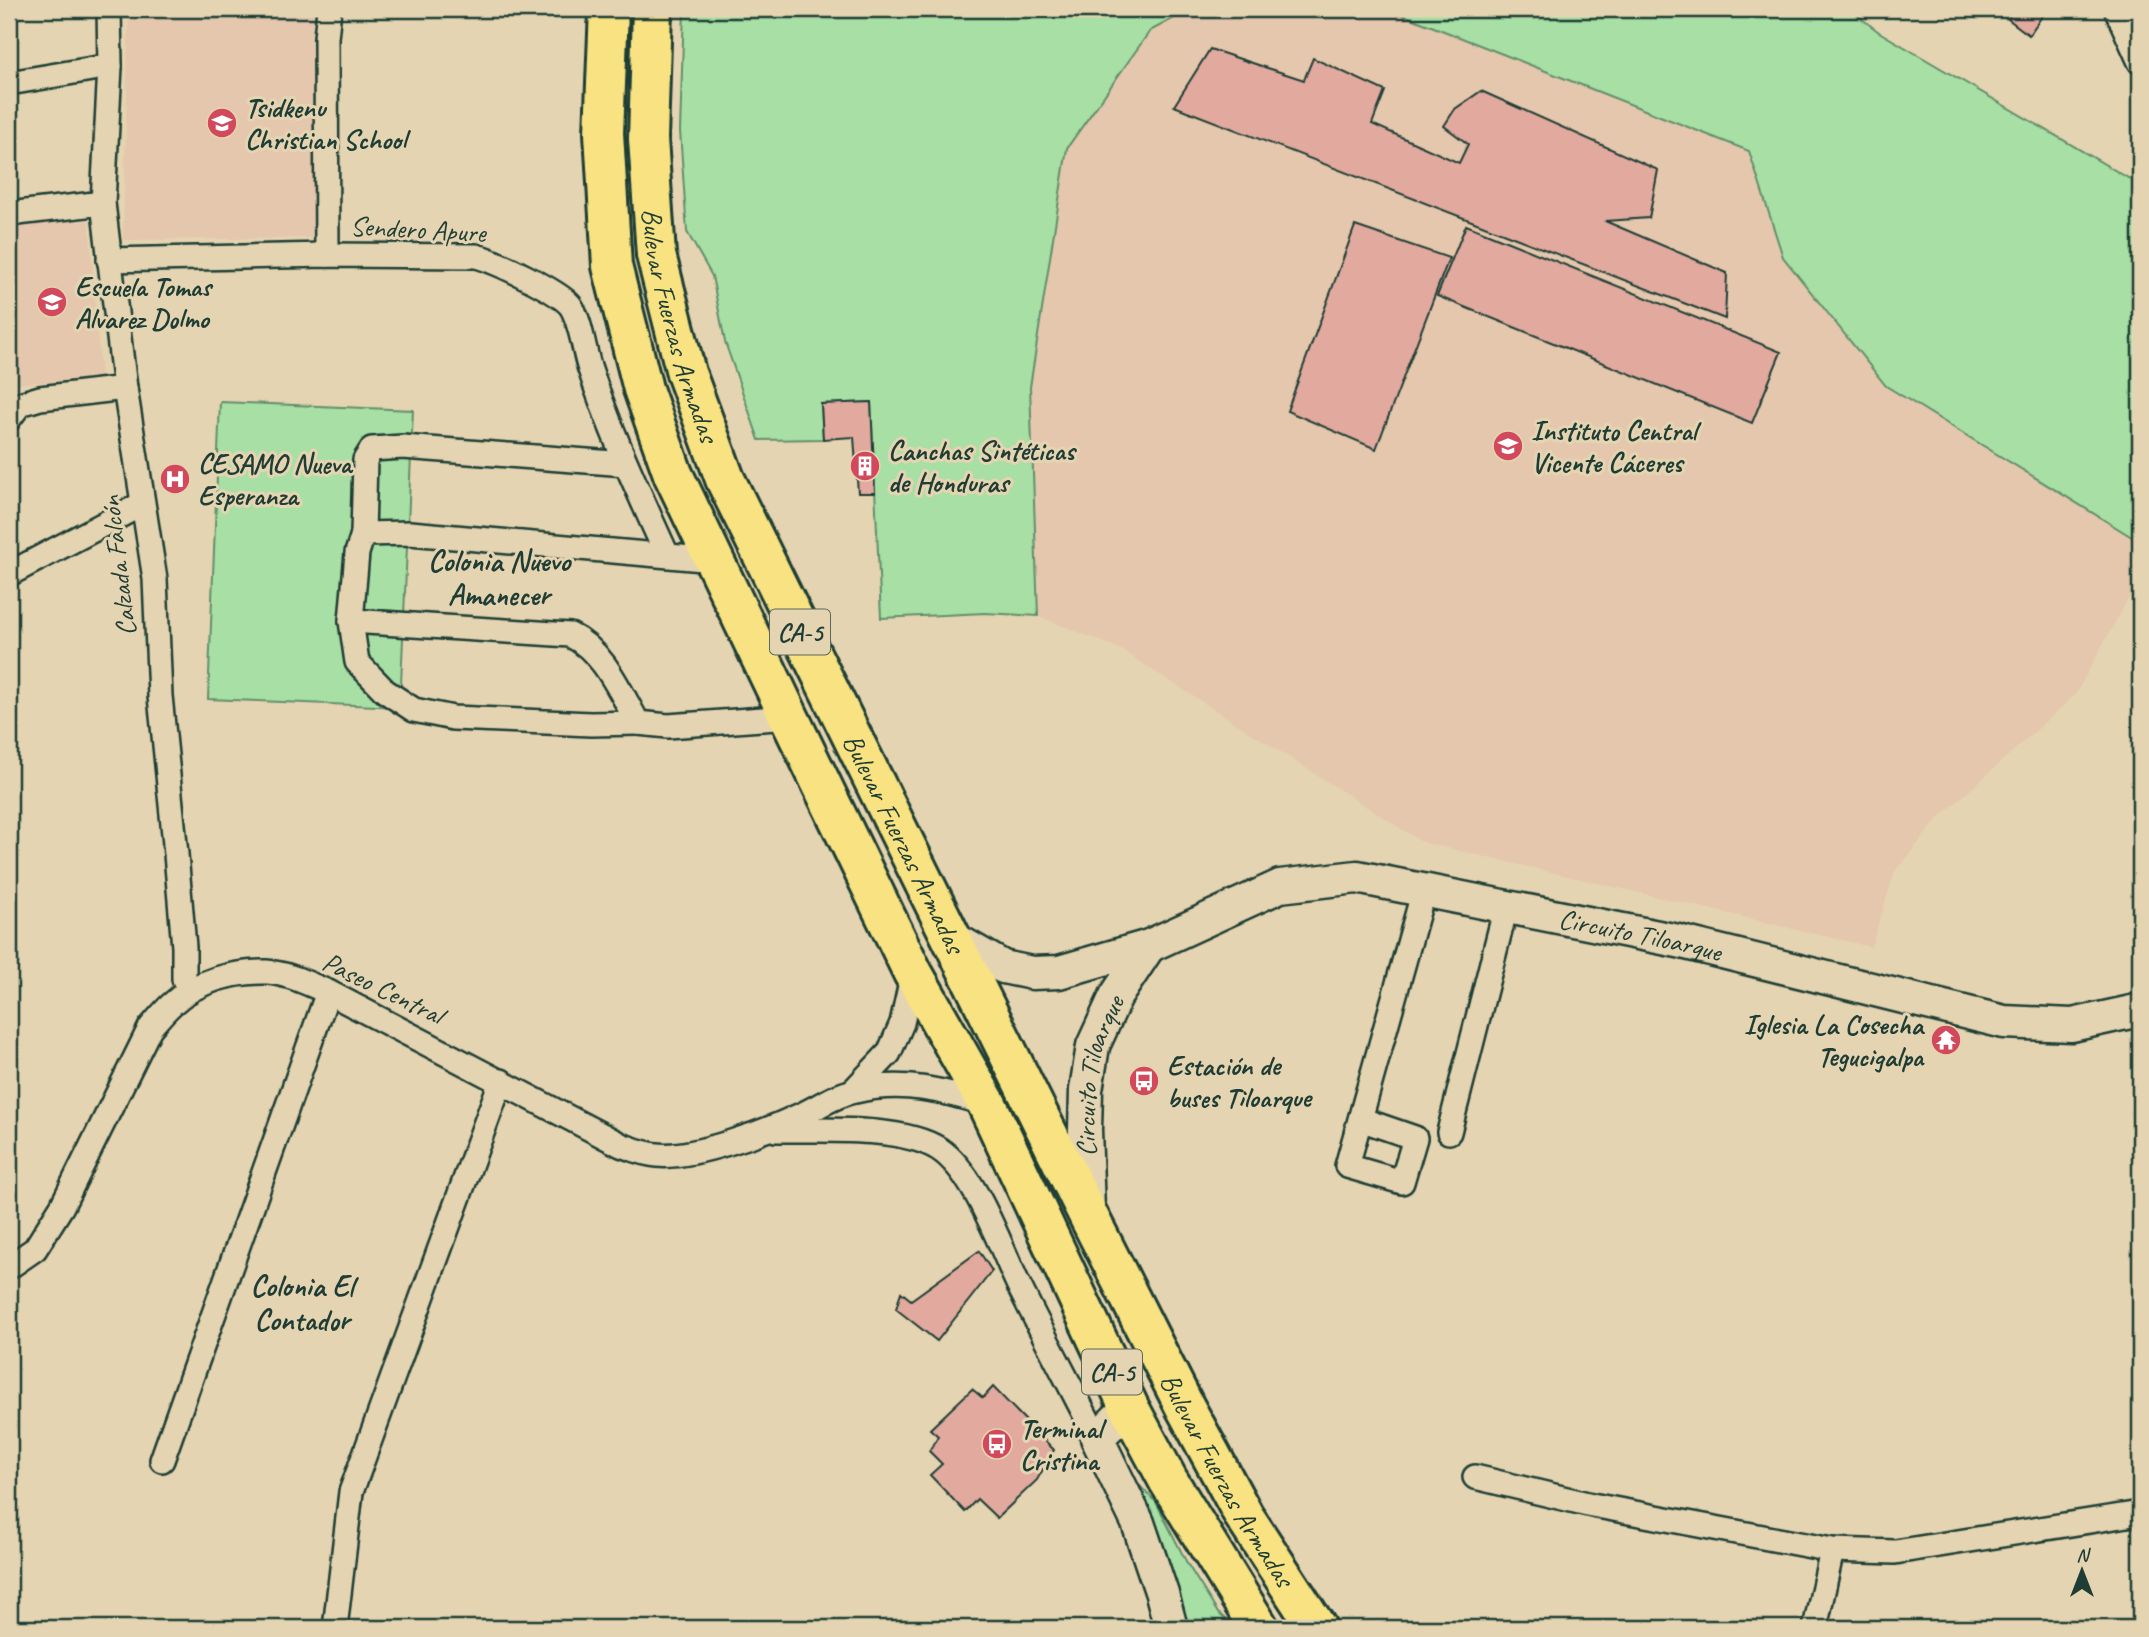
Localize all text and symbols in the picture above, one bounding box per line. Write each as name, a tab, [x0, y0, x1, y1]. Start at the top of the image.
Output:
place label: Tsidkenu Christian School	[245, 90, 411, 157]
school or university icon: Tsidkenu Christian School	[205, 106, 239, 140]
street label: Bulevar Fuerzas Armadas	[635, 207, 728, 449]
street label: Sendero Apure	[349, 208, 488, 250]
place label: Escuela Tomas Alvarez Dolmo	[75, 269, 214, 336]
school or university icon: Escuela Tomas Alvarez Dolmo	[35, 285, 69, 319]
place label: Instituto Central Vicente Cáceres	[1531, 413, 1702, 480]
school or university icon: Instituto Central Vicente Cáceres	[1491, 429, 1525, 463]
place label: Canchas Sintéticas de Honduras	[888, 433, 1078, 500]
place label: CESAMO Nueva Esperanza	[198, 446, 354, 513]
building icon: Canchas Sintéticas de Honduras	[848, 449, 882, 483]
hospital icon: CESAMO Nueva Esperanza	[158, 462, 192, 496]
street label: Calzada Falcón	[92, 493, 144, 638]
district label: Colonia Nuevo Amanecer	[428, 542, 572, 614]
road number: CA-5	[770, 610, 830, 654]
street label: Bulevar Fuerzas Armadas	[836, 728, 975, 961]
street label: Circuito Tiloarque	[1556, 900, 1727, 969]
street label: Paseo Central	[317, 944, 454, 1035]
street label: Circuito Tiloarque	[1067, 988, 1132, 1157]
place label: Iglesia La Cosecha Tegucigalpa	[1744, 1007, 1926, 1074]
temple icon: Iglesia La Cosecha Tegucigalpa	[1929, 1023, 1963, 1057]
place label: Estación de buses Tiloarque	[1167, 1048, 1313, 1115]
bus stop icon: Estación de buses Tiloarque	[1127, 1064, 1161, 1098]
district label: Colonia El Contador	[250, 1267, 359, 1339]
road number: CA-5	[1082, 1350, 1142, 1394]
street label: Bulevar Fuerzas Armadas	[1153, 1367, 1304, 1595]
place label: Terminal Cristina	[1020, 1411, 1108, 1478]
bus stop icon: Terminal Cristina	[980, 1427, 1014, 1461]
north arrow	[2048, 1536, 2118, 1606]
text: N	[2076, 1543, 2091, 1567]

